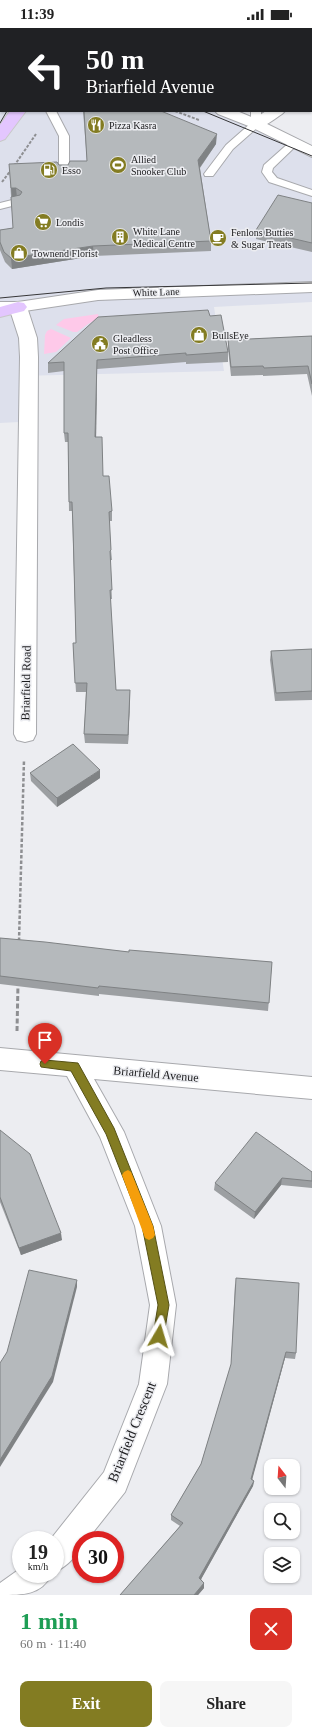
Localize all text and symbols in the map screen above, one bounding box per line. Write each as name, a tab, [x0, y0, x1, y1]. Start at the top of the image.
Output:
text: 11:39	[20, 6, 54, 22]
icon: left	[20, 44, 72, 96]
text: 50 m	[86, 44, 144, 75]
text: Briarfield Avenue	[86, 77, 214, 97]
restaurant icon: Pizza Kasra	[86, 115, 106, 135]
place label: Pizza Kasra	[109, 120, 157, 131]
place label: Allied Snooker Club	[131, 154, 186, 177]
sports icon: Allied Snooker Club	[108, 155, 128, 175]
fuel station icon: Esso	[39, 160, 59, 180]
place label: Esso	[62, 165, 81, 176]
supermarket icon: Londis	[33, 212, 53, 232]
place label: Londis	[56, 217, 84, 228]
place label: White Lane Medical Centre	[133, 226, 195, 249]
building icon: White Lane Medical Centre	[110, 227, 130, 247]
place label: Fenlons Butties & Sugar Treats	[231, 227, 294, 250]
cafe icon: Fenlons Butties & Sugar Treats	[208, 228, 228, 248]
shop icon: Townend Florist	[9, 243, 29, 263]
place label: Townend Florist	[32, 248, 98, 259]
street label: White Lane	[132, 286, 180, 298]
shop icon: BullsEye	[189, 325, 209, 345]
place label: BullsEye	[212, 330, 249, 341]
place label: Gleadless Post Office	[113, 333, 159, 356]
public building icon: Gleadless Post Office	[90, 334, 110, 354]
street label: Briarfield Road	[18, 645, 34, 721]
pin	[28, 1023, 62, 1064]
icon: arrive	[34, 1029, 56, 1051]
street label: Briarfield Avenue	[113, 1063, 199, 1085]
position arrow	[138, 1315, 180, 1357]
street label: Briarfield Crescent	[105, 1380, 159, 1484]
north arrow	[264, 1459, 300, 1495]
map controls	[264, 1459, 300, 1583]
button: search	[264, 1503, 300, 1539]
speed limit sign: 30	[72, 1531, 124, 1583]
text: 19	[28, 1541, 48, 1563]
button: layers	[264, 1547, 300, 1583]
text: km/h	[28, 1561, 48, 1572]
text: 1 min	[20, 1608, 78, 1634]
button: close	[250, 1608, 292, 1650]
text: 60 m · 11:40	[20, 1636, 86, 1651]
button: Exit	[20, 1681, 152, 1727]
button: Share	[160, 1681, 292, 1727]

